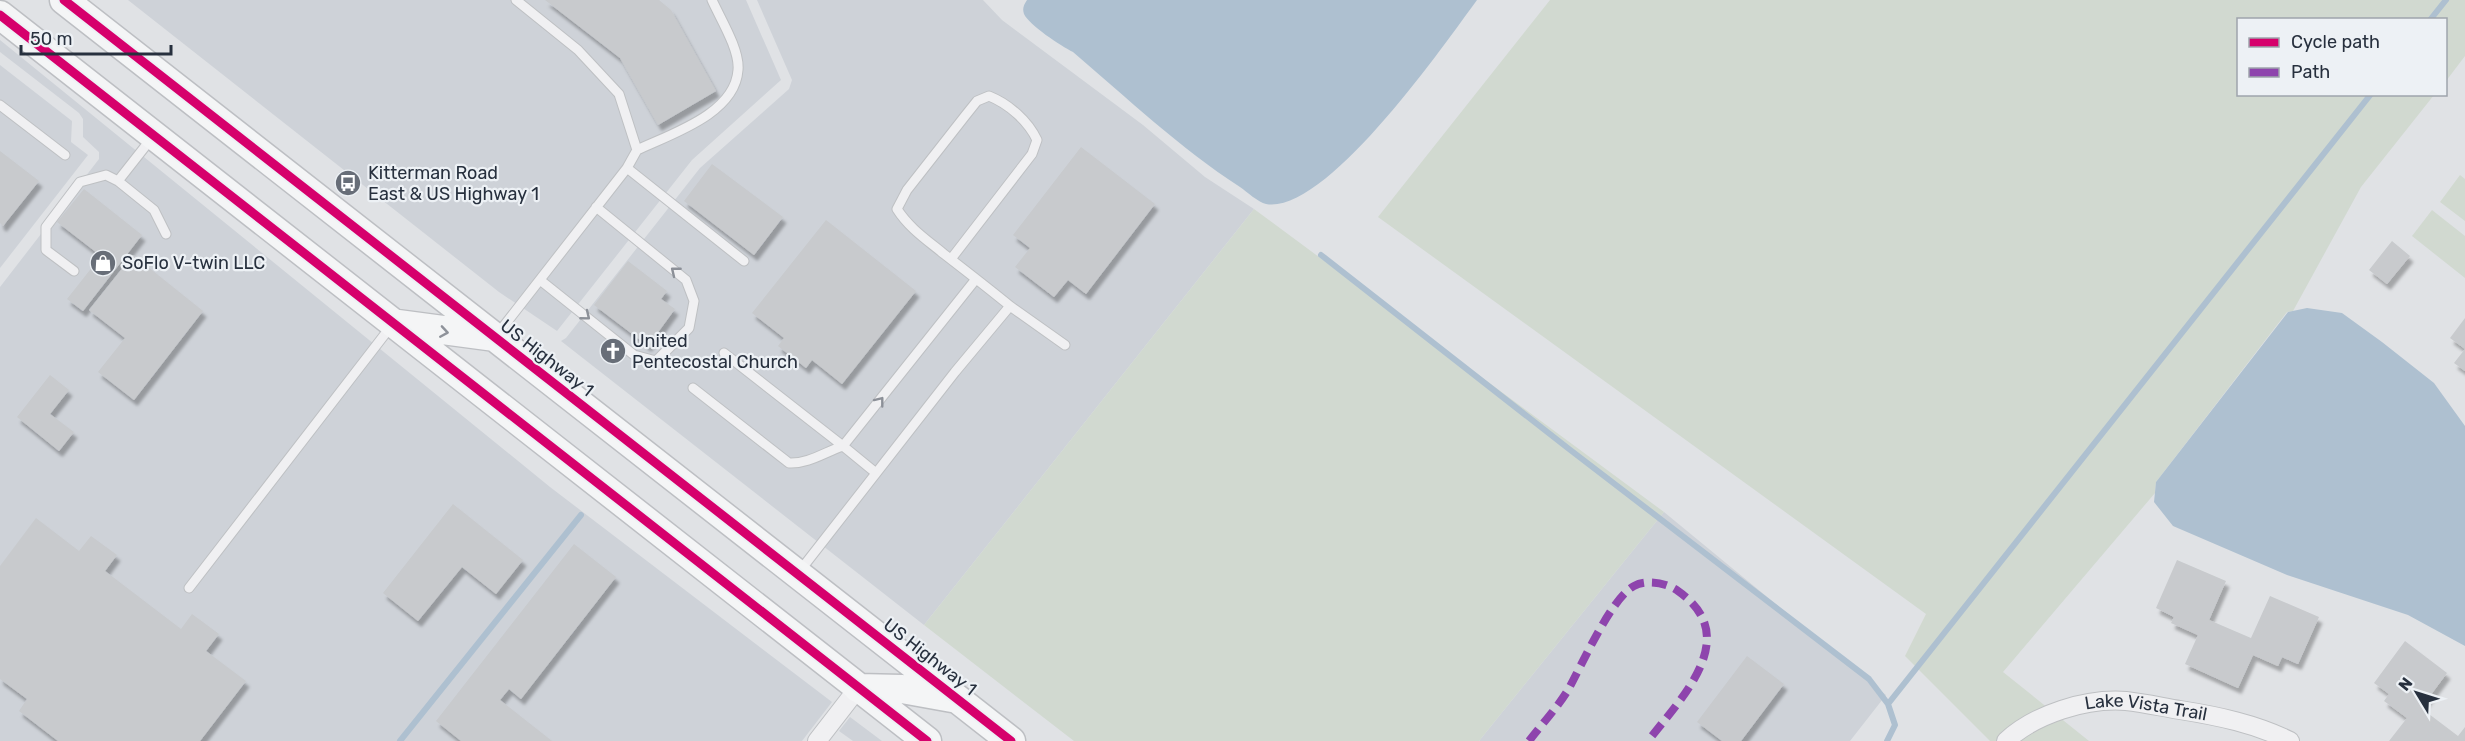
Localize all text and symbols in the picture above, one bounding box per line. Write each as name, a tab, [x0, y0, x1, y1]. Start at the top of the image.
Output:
scale bar	[21, 18, 171, 56]
legend	[2237, 18, 2447, 96]
text: 50 m	[30, 28, 73, 50]
text: Cycle path	[2291, 31, 2380, 53]
text: Path	[2291, 61, 2330, 83]
place label: Kitterman Road East & US Highway 1	[368, 162, 539, 205]
bus stop icon: Kitterman Road East & US Highway 1	[333, 168, 363, 198]
shop icon: SoFlo V-twin LLC	[88, 248, 118, 278]
place label: SoFlo V-twin LLC	[122, 252, 265, 274]
one-way arrow	[671, 268, 682, 279]
one-way arrow	[579, 309, 590, 320]
street label: US Highway 1	[496, 315, 598, 401]
one-way arrow	[439, 325, 448, 337]
place label: United Pentecostal Church	[632, 330, 798, 373]
church icon: United Pentecostal Church	[598, 336, 628, 366]
one-way arrow	[872, 396, 883, 407]
street label: US Highway 1	[879, 614, 981, 700]
north arrow	[2387, 663, 2447, 723]
text: N	[2395, 674, 2417, 694]
street label: Lake Vista Trail	[2083, 690, 2209, 726]

